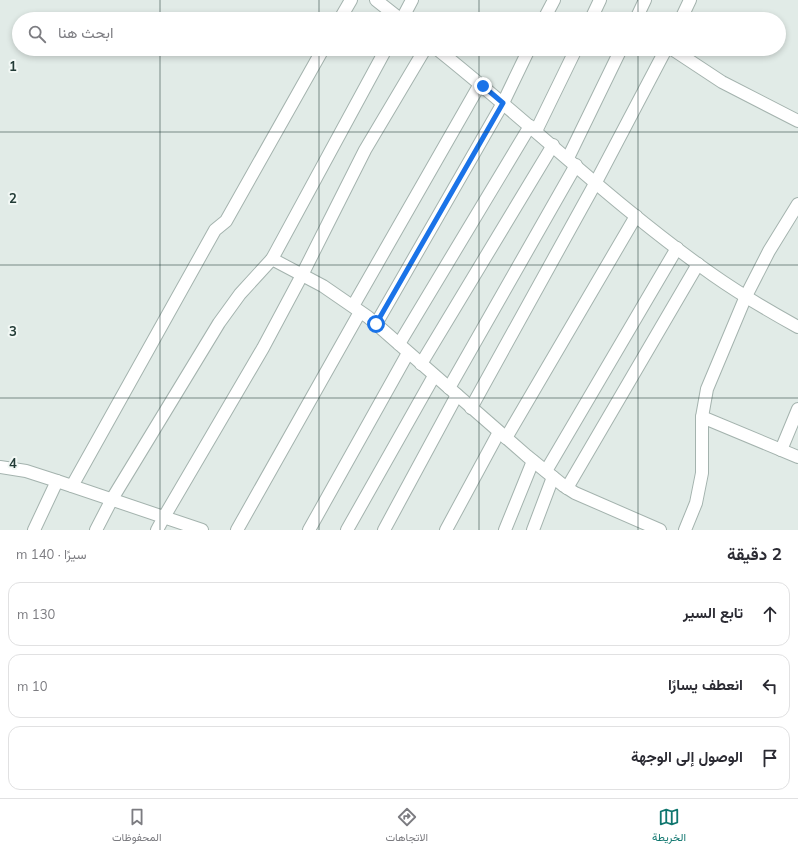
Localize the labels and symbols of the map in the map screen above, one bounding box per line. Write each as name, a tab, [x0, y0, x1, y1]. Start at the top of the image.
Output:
text: 1	[9, 58, 17, 74]
route end	[474, 77, 492, 95]
text: 2	[9, 190, 17, 206]
route start	[367, 315, 385, 333]
text: 3	[9, 323, 17, 339]
text: 4	[9, 455, 17, 471]

